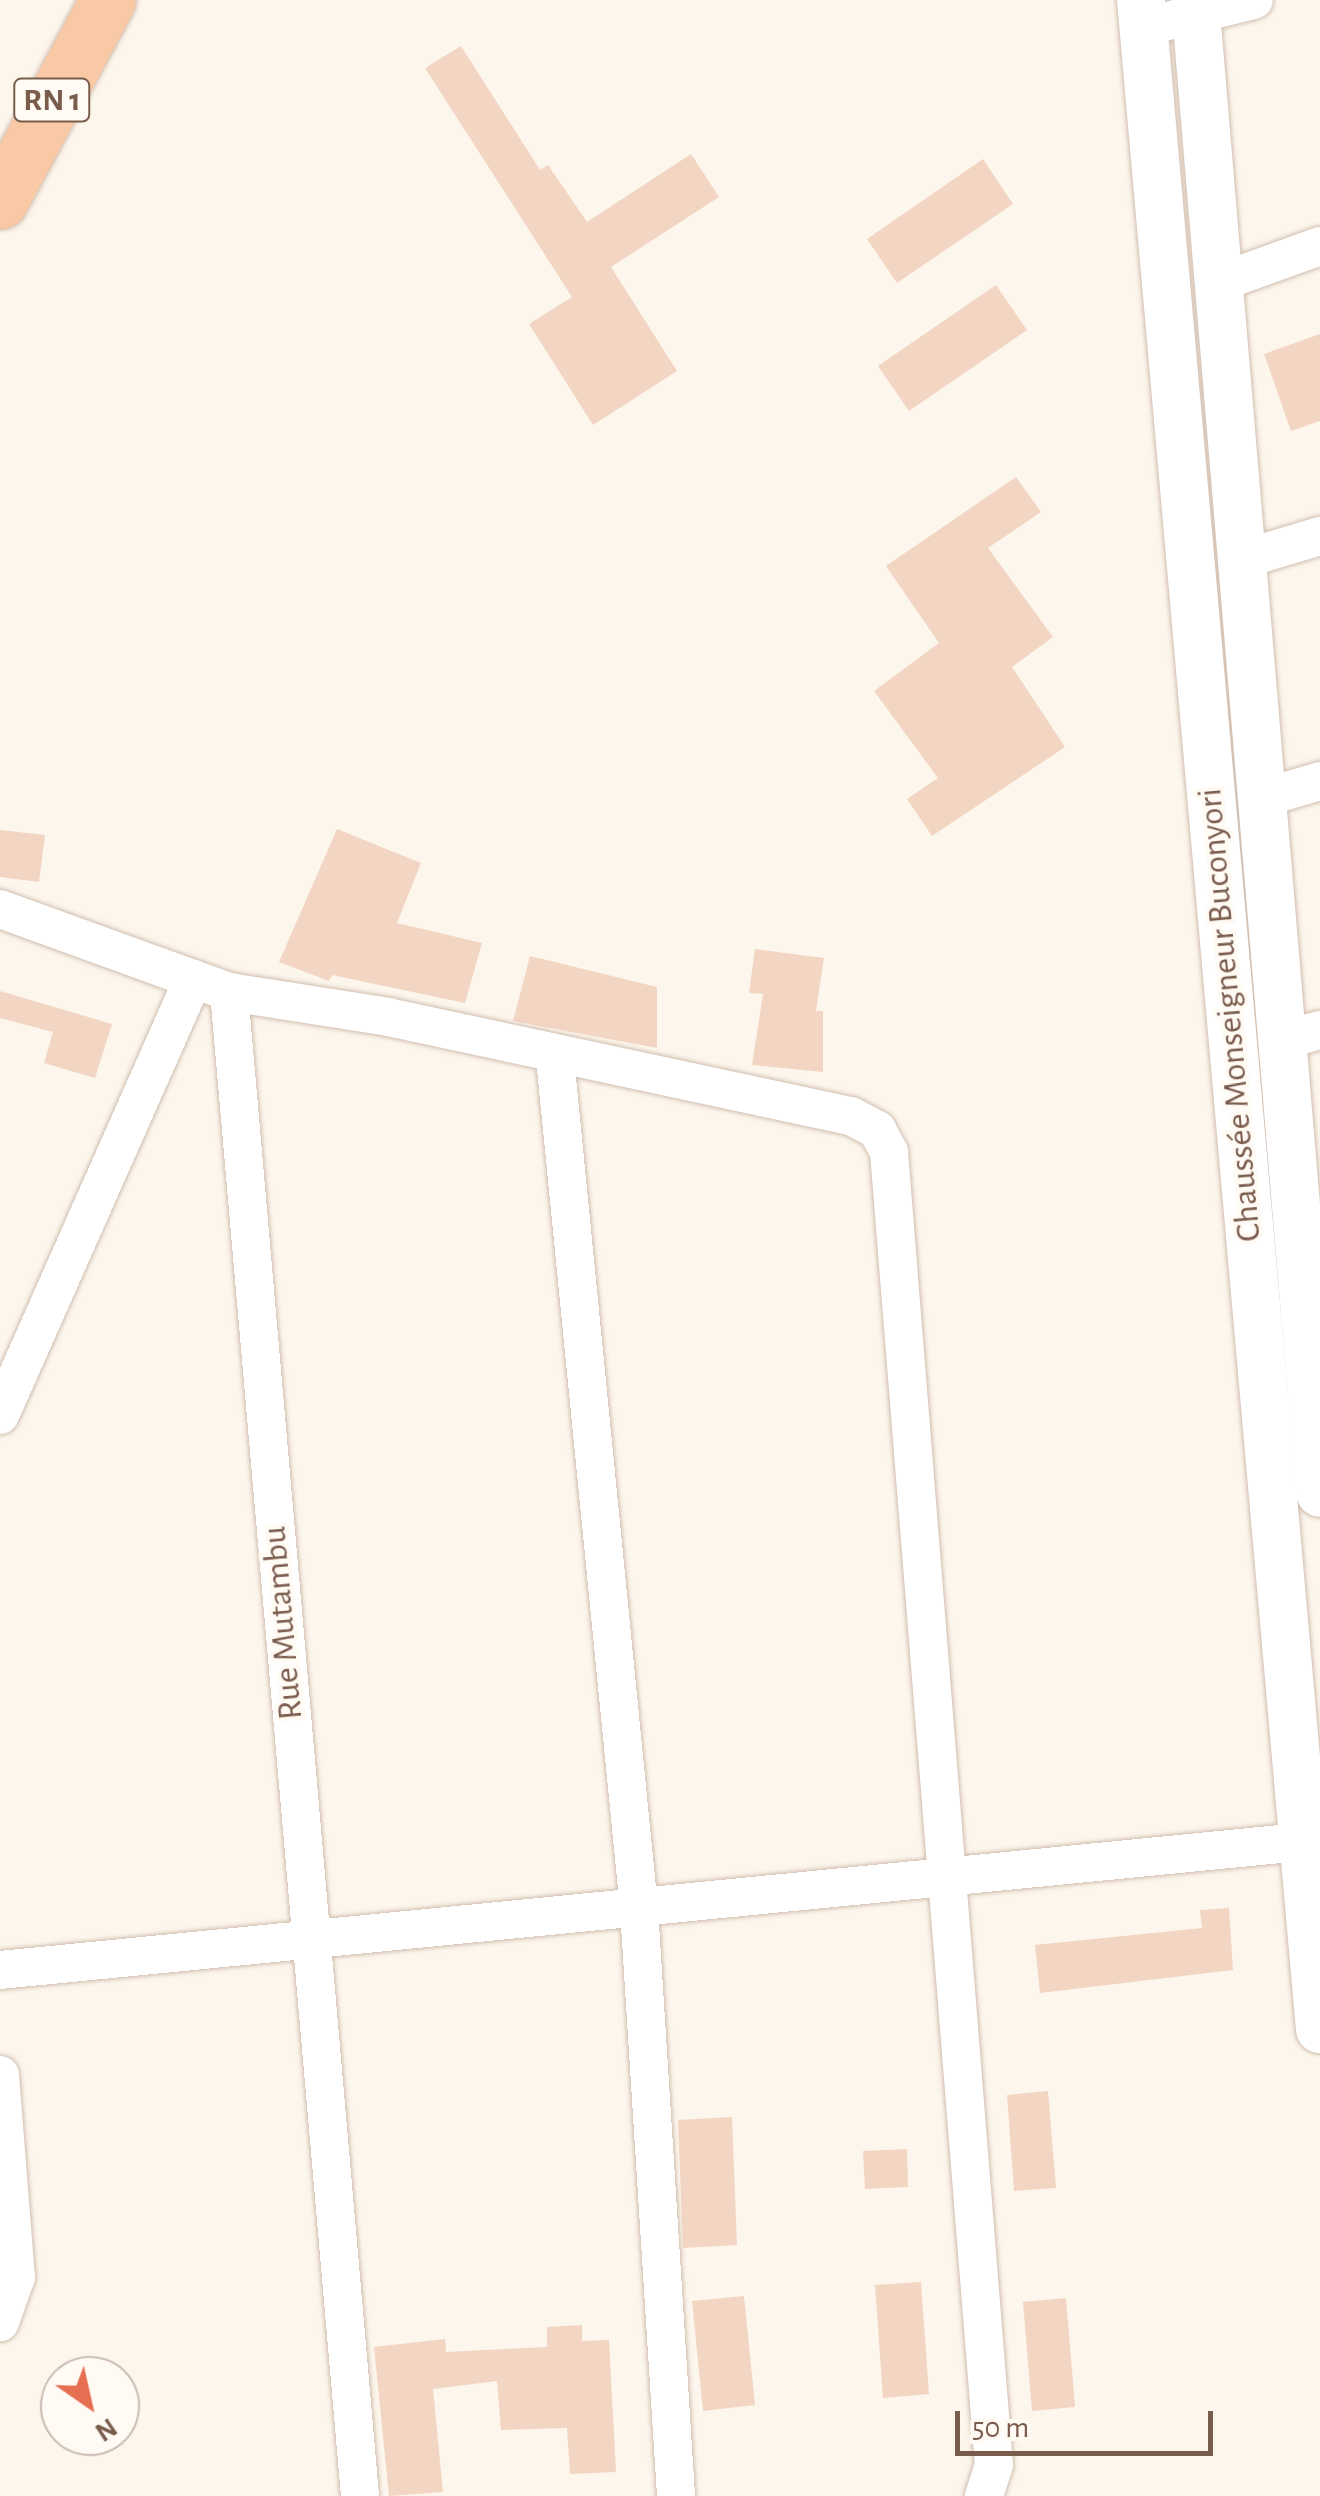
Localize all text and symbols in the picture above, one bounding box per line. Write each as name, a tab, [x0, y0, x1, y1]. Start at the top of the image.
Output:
road number: RN 1	[12, 73, 92, 127]
street label: Chaussée Monseigneur Buconyori	[1189, 787, 1271, 1243]
street label: Rue Mutambu	[254, 1525, 312, 1721]
north arrow	[40, 2356, 140, 2456]
scale bar	[960, 2391, 1218, 2453]
text: N	[90, 2412, 122, 2446]
text: 50 m	[972, 2413, 1029, 2443]

